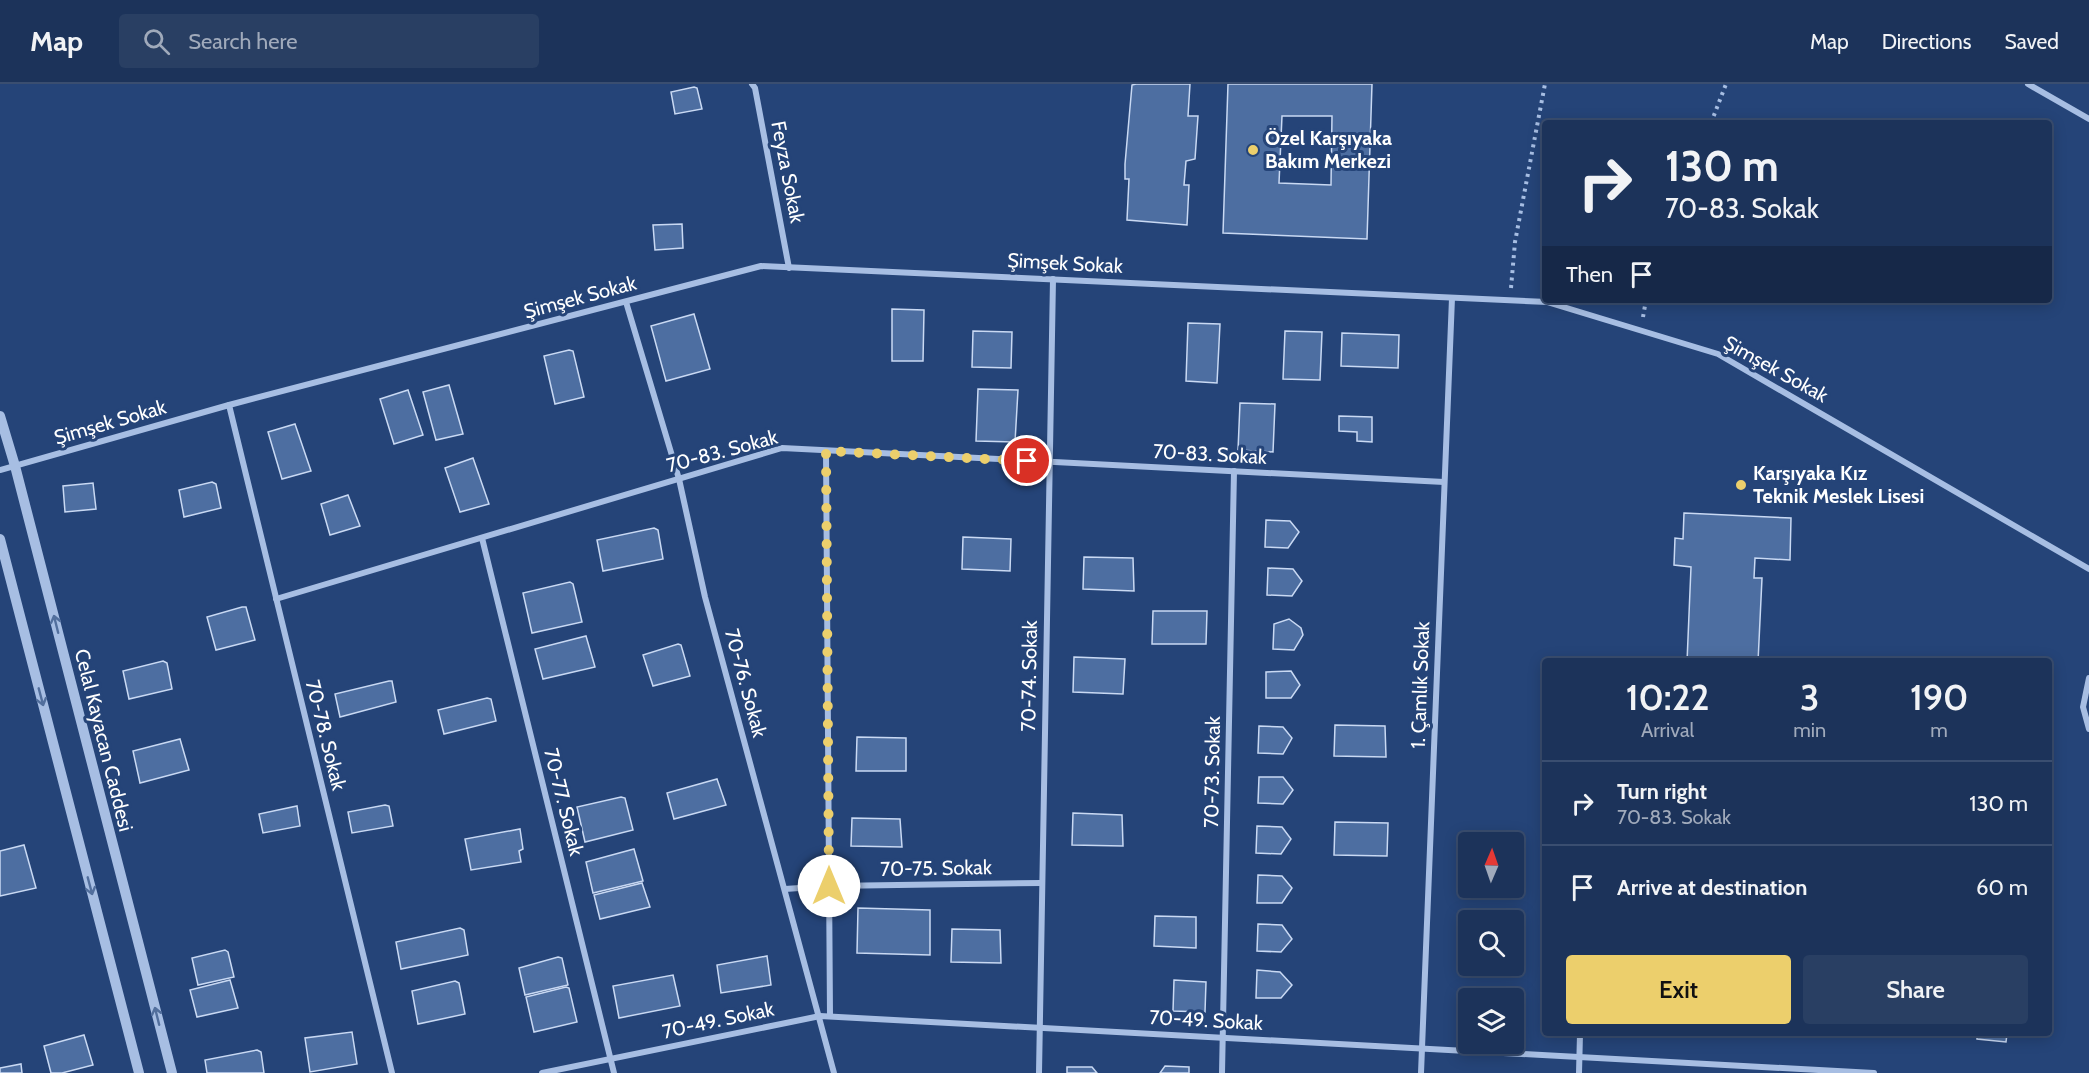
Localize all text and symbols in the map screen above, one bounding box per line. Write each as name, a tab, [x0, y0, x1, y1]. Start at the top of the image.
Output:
search box	[119, 14, 539, 68]
text: Map	[30, 24, 83, 58]
icon: search	[140, 25, 173, 58]
text: Search here	[188, 28, 297, 55]
text: Map	[1810, 29, 1849, 54]
text: Directions	[1882, 29, 1971, 54]
text: Saved	[2004, 29, 2059, 54]
street label: Feyza Sokak	[766, 119, 810, 225]
place label: Özel Karşıyaka Bakım Merkezi	[1265, 126, 1392, 173]
text: 130 m	[1665, 140, 1779, 192]
marker: Özel Karşıyaka Bakım Merkezi	[1246, 143, 1260, 157]
icon: right	[1566, 144, 1644, 222]
text: 70-83. Sokak	[1665, 192, 1819, 225]
street label: Şimşek Sokak	[1007, 248, 1123, 278]
icon: arrive	[1625, 258, 1658, 291]
text: Then	[1566, 261, 1613, 288]
street label: Şimşek Sokak	[521, 270, 639, 324]
street label: Şimşek Sokak	[1720, 330, 1832, 408]
street label: Şimşek Sokak	[51, 395, 169, 449]
street label: 70-83. Sokak	[664, 425, 780, 477]
pin	[1001, 435, 1052, 486]
street label: 70-83. Sokak	[1152, 439, 1268, 469]
icon: arrive	[1010, 444, 1043, 477]
place label: Karşıyaka Kız Teknik Meslek Lisesi	[1753, 461, 1924, 508]
marker: Karşıyaka Kız Teknik Meslek Lisesi	[1734, 478, 1748, 492]
one-way arrow	[49, 615, 61, 634]
street label: 70-74. Sokak	[1016, 620, 1042, 732]
street label: 1. Çamlık Sokak	[1406, 621, 1434, 749]
street label: 70-76. Sokak	[720, 626, 772, 740]
street label: Celal Kayacan Caddesi	[70, 646, 138, 834]
text: 10:22	[1626, 675, 1710, 719]
text: 3	[1800, 675, 1819, 719]
text: 190	[1910, 675, 1968, 719]
street label: 70-78. Sokak	[301, 677, 351, 793]
one-way arrow	[36, 687, 48, 706]
street label: 70-73. Sokak	[1199, 716, 1225, 828]
text: Arrival	[1641, 718, 1694, 742]
text: min	[1793, 718, 1826, 742]
text: m	[1930, 718, 1948, 742]
street label: 70-77. Sokak	[539, 746, 589, 858]
text: Turn right	[1617, 778, 1707, 805]
icon: right	[1566, 787, 1599, 820]
text: 130 m	[1969, 790, 2028, 817]
text: 70-83. Sokak	[1617, 805, 1731, 829]
north arrow	[1458, 832, 1524, 898]
map controls	[1458, 832, 1524, 1054]
position arrow	[797, 854, 861, 918]
street label: 70-75. Sokak	[880, 855, 992, 881]
icon: arrive	[1566, 871, 1599, 904]
text: Arrive at destination	[1617, 874, 1807, 901]
text: 60 m	[1976, 874, 2028, 901]
one-way arrow	[85, 876, 97, 895]
button: search	[1458, 910, 1524, 976]
button: Exit	[1566, 955, 1791, 1024]
button: Share	[1803, 955, 2028, 1024]
button: layers	[1458, 988, 1524, 1054]
street label: 70-49. Sokak	[660, 996, 776, 1044]
street label: 70-49. Sokak	[1149, 1005, 1263, 1035]
one-way arrow	[151, 1007, 162, 1026]

